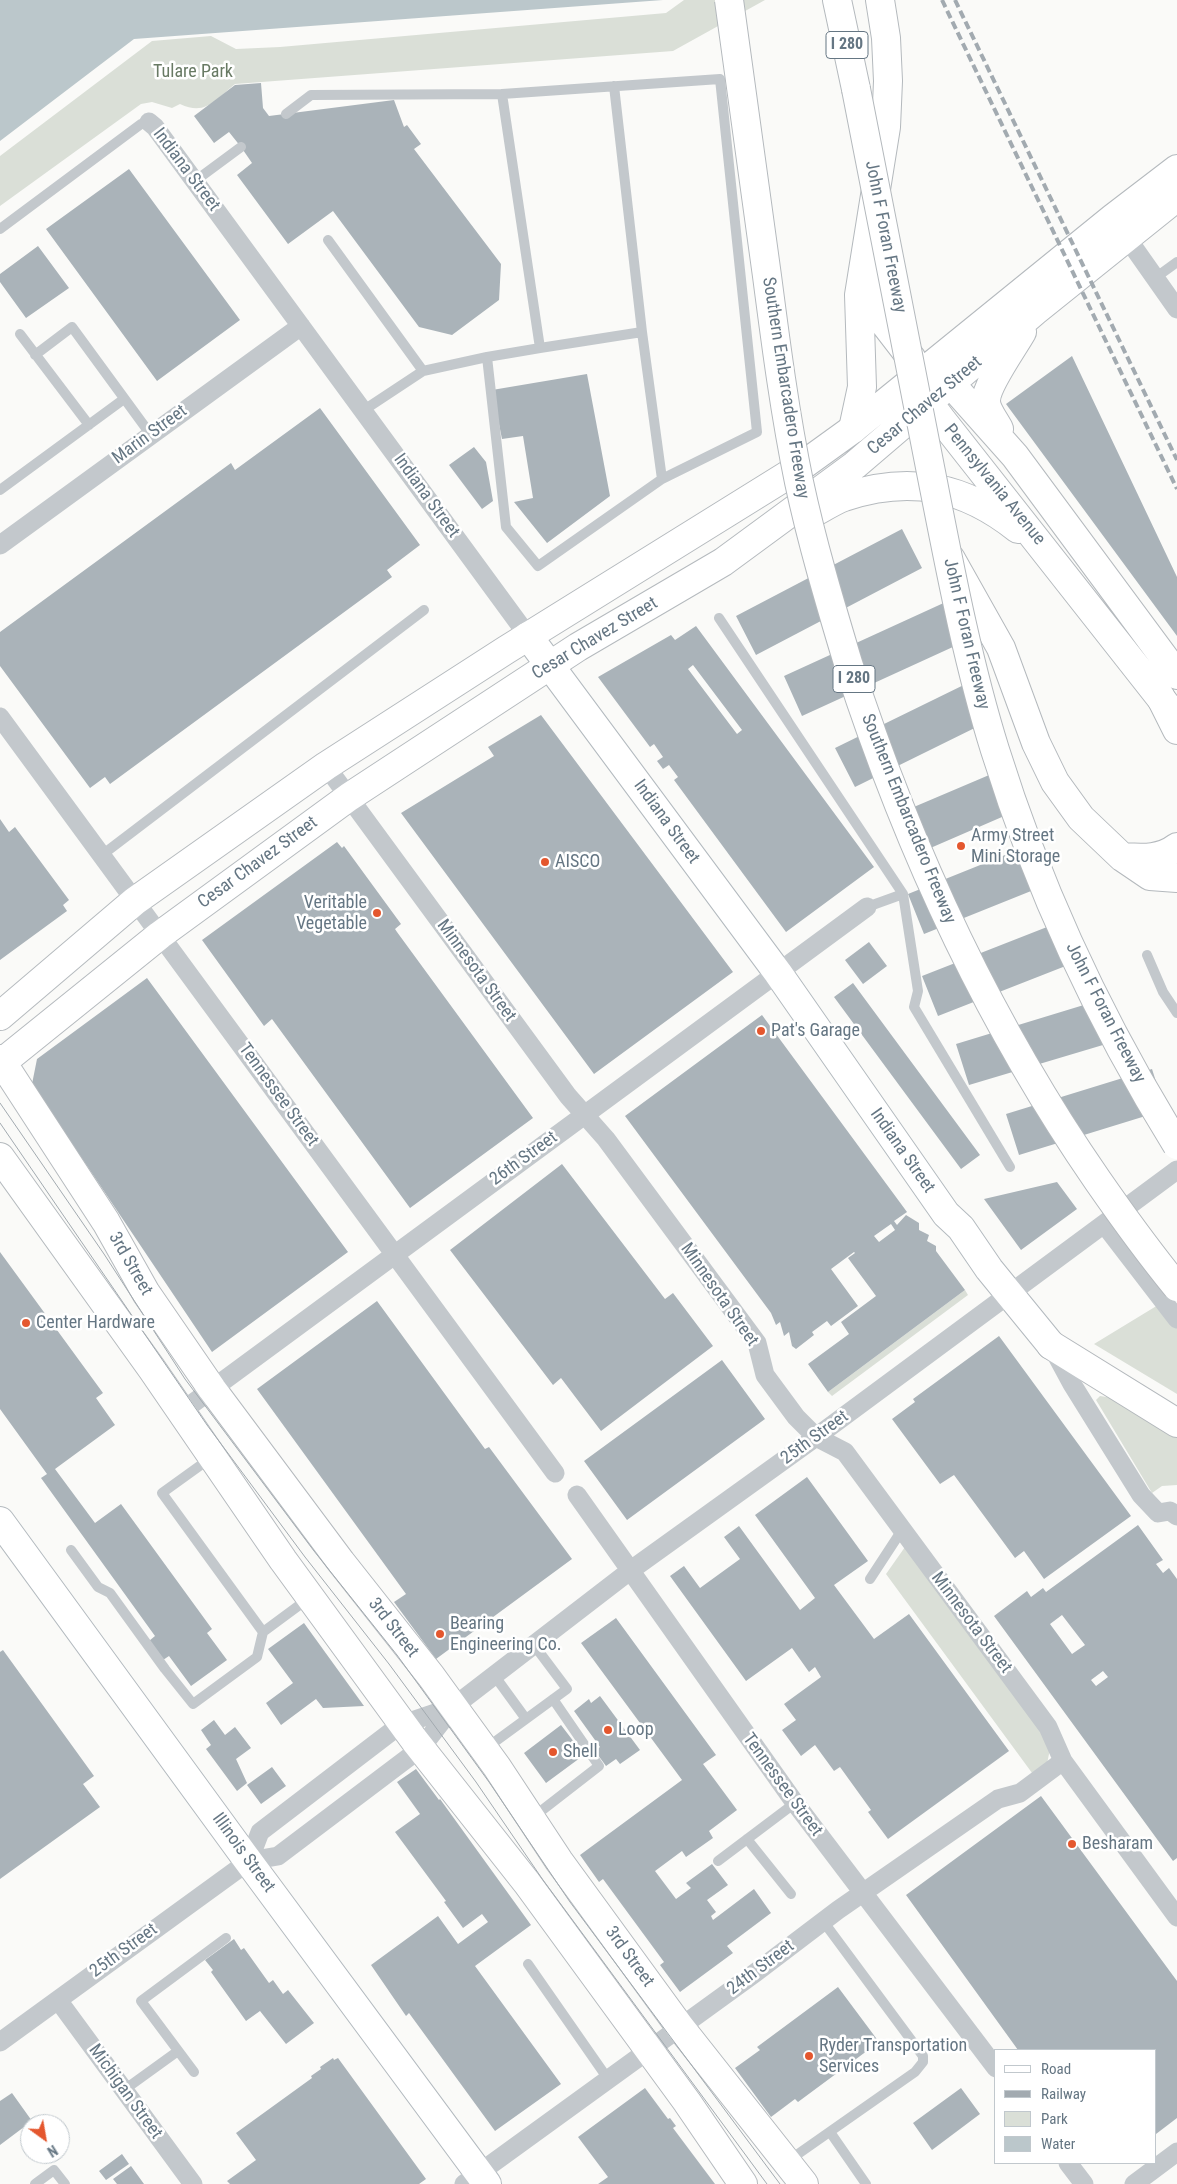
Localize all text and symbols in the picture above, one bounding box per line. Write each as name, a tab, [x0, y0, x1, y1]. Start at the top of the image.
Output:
road number: I 280	[826, 32, 868, 58]
park label: Tulare Park	[153, 61, 233, 83]
street label: Indiana Street	[148, 124, 224, 216]
street label: John F Foran Freeway	[860, 159, 910, 315]
street label: Southern Embarcadero Freeway	[757, 276, 813, 500]
street label: Cesar Chavez Street	[863, 352, 987, 460]
street label: Marin Street	[109, 401, 191, 469]
street label: Pennsylvania Avenue	[939, 420, 1049, 550]
street label: Indiana Street	[388, 450, 464, 542]
street label: John F Foran Freeway	[938, 556, 994, 712]
street label: Cesar Chavez Street	[528, 593, 662, 685]
road number: I 280	[833, 666, 875, 692]
street label: Southern Embarcadero Freeway	[856, 711, 960, 927]
street label: Indiana Street	[628, 776, 704, 868]
street label: Cesar Chavez Street	[194, 812, 322, 914]
place label: Army Street Mini Storage	[971, 825, 1060, 868]
marker: Army Street Mini Storage	[955, 840, 967, 852]
place label: AISCO	[555, 851, 600, 873]
marker: AISCO	[539, 856, 551, 868]
place label: Veritable Vegetable	[296, 892, 367, 934]
marker: Veritable Vegetable	[371, 907, 383, 919]
street label: Minnesota Street	[432, 916, 520, 1026]
street label: John F Foran Freeway	[1060, 939, 1150, 1087]
place label: Pat's Garage	[771, 1020, 860, 1042]
marker: Pat's Garage	[755, 1025, 767, 1037]
street label: Tennessee Street	[233, 1039, 323, 1151]
street label: Indiana Street	[865, 1104, 939, 1198]
street label: 26th Street	[486, 1127, 562, 1191]
street label: 3rd Street	[103, 1229, 157, 1299]
street label: Minnesota Street	[675, 1239, 763, 1351]
place label: Center Hardware	[36, 1312, 155, 1334]
marker: Center Hardware	[20, 1317, 32, 1329]
street label: 25th Street	[777, 1406, 853, 1470]
street label: Minnesota Street	[926, 1568, 1016, 1678]
street label: 3rd Street	[363, 1594, 423, 1662]
place label: Bearing Engineering Co.	[450, 1613, 562, 1656]
marker: Bearing Engineering Co.	[434, 1628, 446, 1640]
place label: Loop	[618, 1719, 654, 1741]
marker: Loop	[602, 1724, 614, 1736]
street label: Tennessee Street	[737, 1729, 827, 1841]
place label: Shell	[563, 1741, 598, 1763]
marker: Shell	[547, 1746, 559, 1758]
street label: Illinois Street	[207, 1809, 279, 1897]
place label: Besharam	[1082, 1833, 1153, 1855]
marker: Besharam	[1066, 1838, 1078, 1850]
street label: 25th Street	[86, 1919, 162, 1983]
street label: 3rd Street	[600, 1923, 658, 1991]
street label: 24th Street	[723, 1936, 799, 2000]
place label: Ryder Transportation Services	[819, 2035, 967, 2078]
street label: Michigan Street	[84, 2041, 166, 2143]
legend	[994, 2049, 1157, 2164]
marker: Ryder Transportation Services	[803, 2050, 815, 2062]
text: Road	[1041, 2060, 1071, 2078]
text: Railway	[1041, 2085, 1086, 2103]
text: Park	[1041, 2110, 1068, 2128]
north arrow	[20, 2114, 70, 2164]
text: Water	[1041, 2135, 1075, 2153]
text: N	[45, 2142, 60, 2160]

